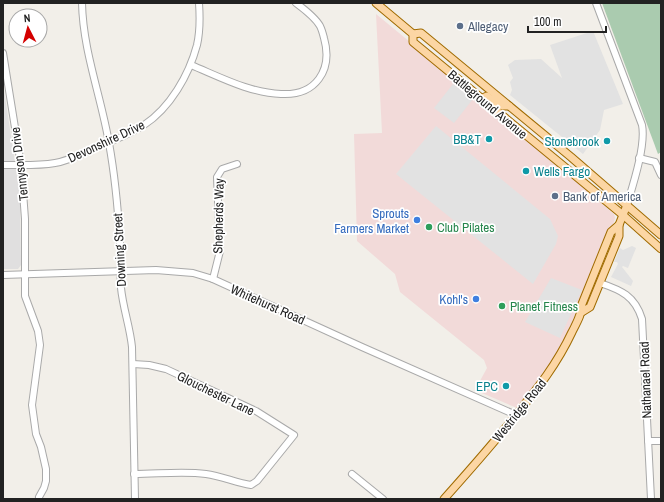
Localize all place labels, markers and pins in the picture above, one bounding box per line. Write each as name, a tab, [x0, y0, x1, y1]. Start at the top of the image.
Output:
place label: Allegacy	[467, 18, 509, 35]
marker: Allegacy	[455, 21, 465, 31]
place label: BB&T	[453, 131, 481, 148]
place label: Stonebrook	[544, 133, 600, 150]
marker: BB&T	[484, 134, 494, 144]
marker: Stonebrook	[602, 136, 612, 146]
place label: Wells Fargo	[534, 163, 590, 180]
marker: Wells Fargo	[521, 166, 531, 176]
place label: Bank of America	[563, 188, 641, 205]
marker: Bank of America	[550, 191, 560, 201]
place label: Sprouts Farmers Market	[334, 205, 409, 237]
marker: Sprouts Farmers Market	[412, 215, 422, 225]
place label: Club Pilates	[437, 219, 494, 236]
marker: Club Pilates	[424, 222, 434, 232]
place label: Kohl's	[439, 291, 468, 308]
marker: Kohl's	[471, 294, 481, 304]
place label: Planet Fitness	[510, 298, 578, 315]
marker: Planet Fitness	[497, 301, 507, 311]
place label: EPC	[476, 378, 498, 395]
marker: EPC	[501, 381, 511, 391]

